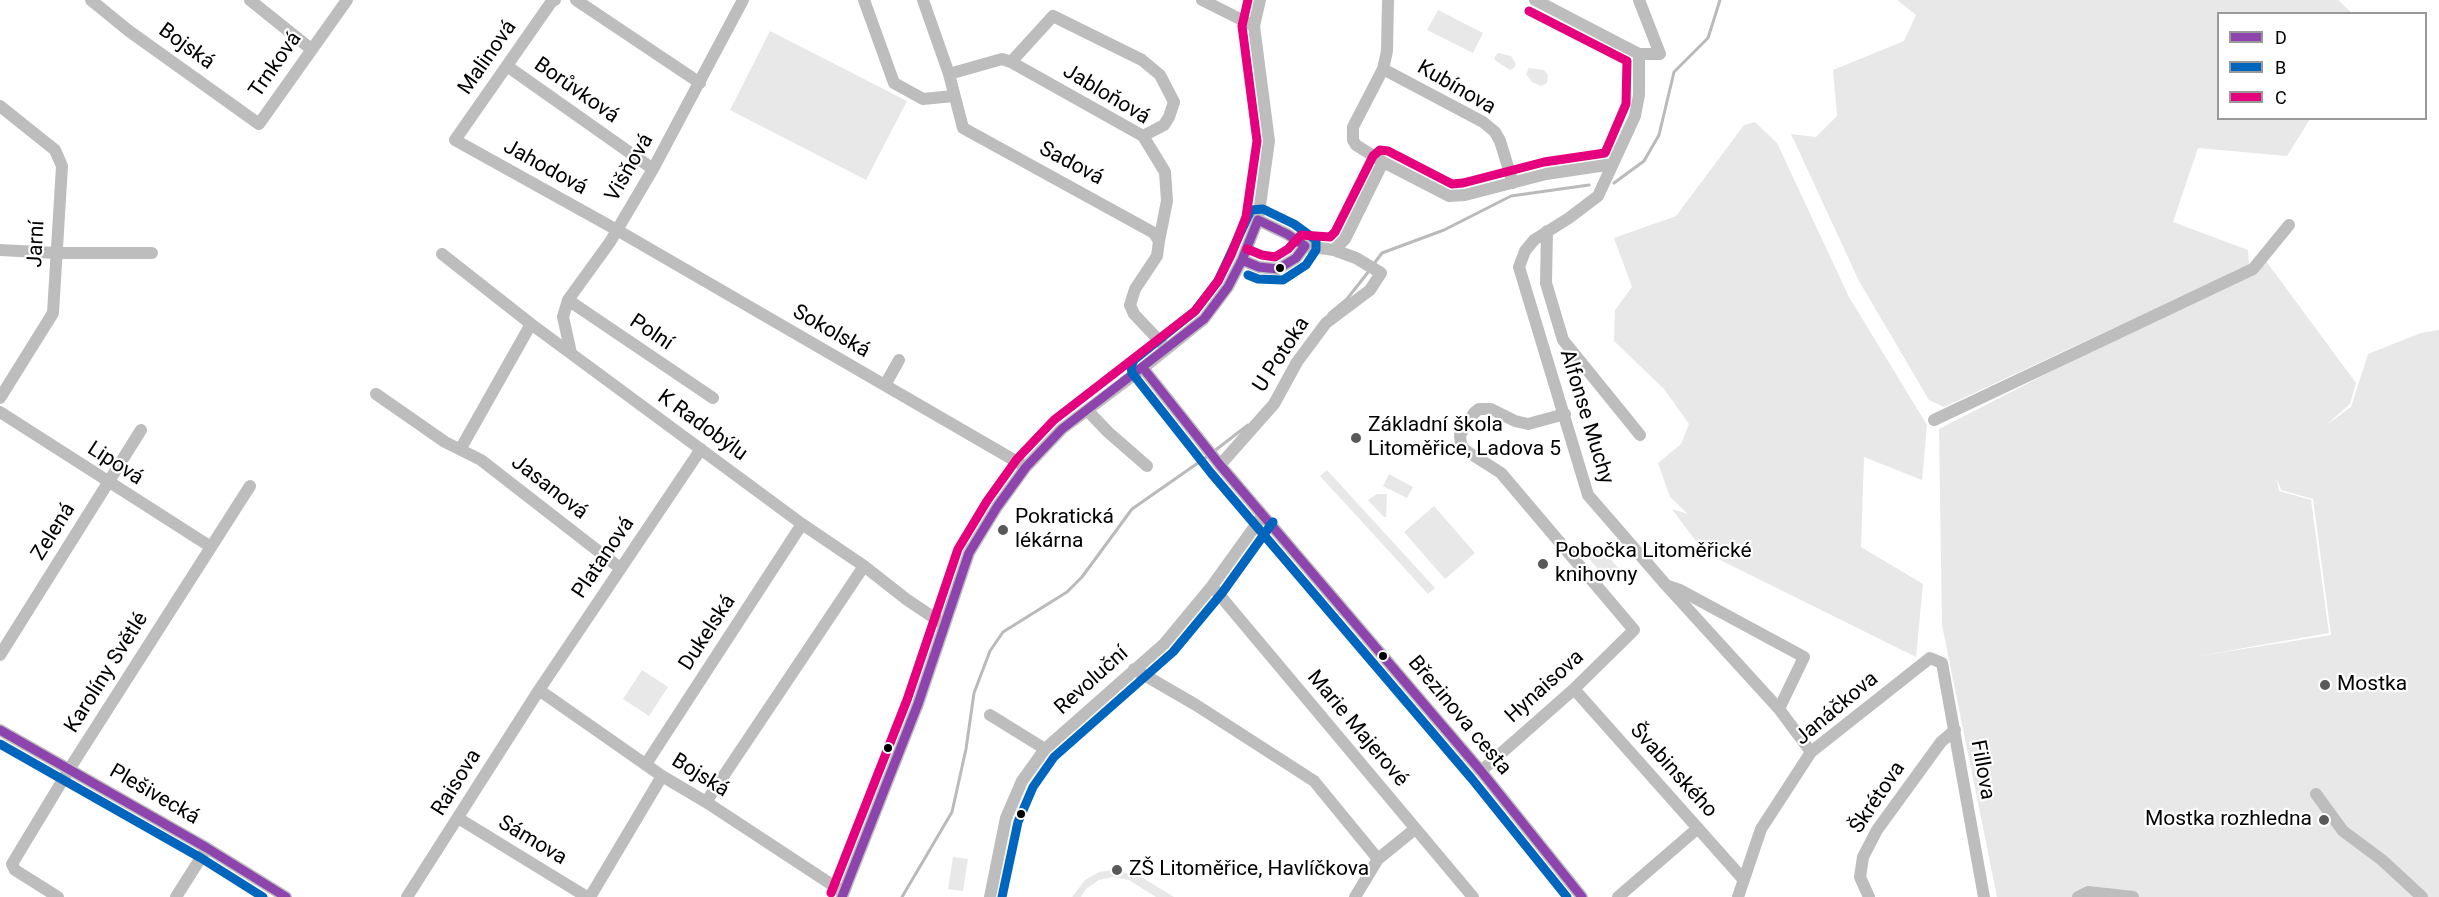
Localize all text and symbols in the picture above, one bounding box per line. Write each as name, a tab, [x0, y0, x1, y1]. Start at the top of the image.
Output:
legend	[2217, 12, 2427, 120]
street label: Malinová	[453, 16, 523, 100]
street label: Bojská	[153, 18, 219, 76]
street label: Trnková	[244, 27, 308, 103]
text: D	[2275, 27, 2287, 48]
street label: Borůvková	[529, 53, 623, 129]
street label: Kubínova	[1412, 55, 1500, 121]
text: B	[2275, 57, 2286, 78]
street label: Jabloňová	[1058, 59, 1154, 131]
text: C	[2275, 87, 2287, 108]
street label: Višňová	[601, 130, 659, 206]
street label: Jahodová	[499, 135, 591, 201]
street label: Sadová	[1035, 137, 1107, 191]
street label: Jarní	[23, 220, 51, 268]
unlabelled marker	[1274, 262, 1286, 274]
street label: Sokolská	[788, 300, 874, 364]
street label: Polní	[624, 309, 678, 357]
street label: U Potoka	[1248, 313, 1316, 397]
street label: Alfonse Muchy	[1554, 347, 1618, 487]
street label: K Radobýlu	[652, 385, 752, 467]
place label: Základní škola Litoměřice, Ladova 5	[1368, 413, 1561, 463]
marker: Základní škola Litoměřice, Ladova 5	[1349, 431, 1363, 445]
street label: Lipová	[82, 437, 148, 491]
street label: Jasanová	[506, 450, 592, 526]
street label: Zelená	[27, 499, 81, 565]
place label: Pokratická lékárna	[1015, 505, 1114, 555]
street label: Platanová	[568, 512, 640, 604]
marker: Pokratická lékárna	[996, 523, 1010, 537]
place label: Pobočka Litoměřické knihovny	[1555, 539, 1752, 589]
marker: Pobočka Litoměřické knihovny	[1536, 557, 1550, 571]
street label: Dukelská	[674, 591, 742, 675]
street label: Karolíny Světlé	[60, 608, 154, 738]
street label: Revoluční	[1050, 641, 1134, 721]
street label: Hynaisova	[1500, 645, 1590, 729]
unlabelled marker	[1377, 650, 1389, 662]
street label: Březinova cesta	[1402, 651, 1516, 781]
street label: Marie Majerové	[1301, 666, 1413, 792]
street label: Janáčkova	[1790, 667, 1884, 751]
place label: Mostka	[2337, 672, 2407, 698]
marker: Mostka	[2318, 678, 2332, 692]
street label: Švabinského	[1624, 719, 1722, 823]
street label: Fillova	[1964, 738, 2000, 802]
unlabelled marker	[882, 742, 894, 754]
street label: Raisova	[427, 745, 487, 821]
street label: Bojská	[667, 749, 733, 803]
street label: Škrétova	[1845, 757, 1911, 839]
street label: Plešivecká	[105, 759, 203, 831]
place label: Mostka rozhledna	[2145, 807, 2312, 833]
unlabelled marker	[1015, 808, 1027, 820]
street label: Sámova	[493, 811, 571, 871]
marker: Mostka rozhledna	[2317, 813, 2331, 827]
place label: ZŠ Litoměřice, Havlíčkova	[1129, 857, 1369, 883]
marker: ZŠ Litoměřice, Havlíčkova	[1110, 863, 1124, 877]

